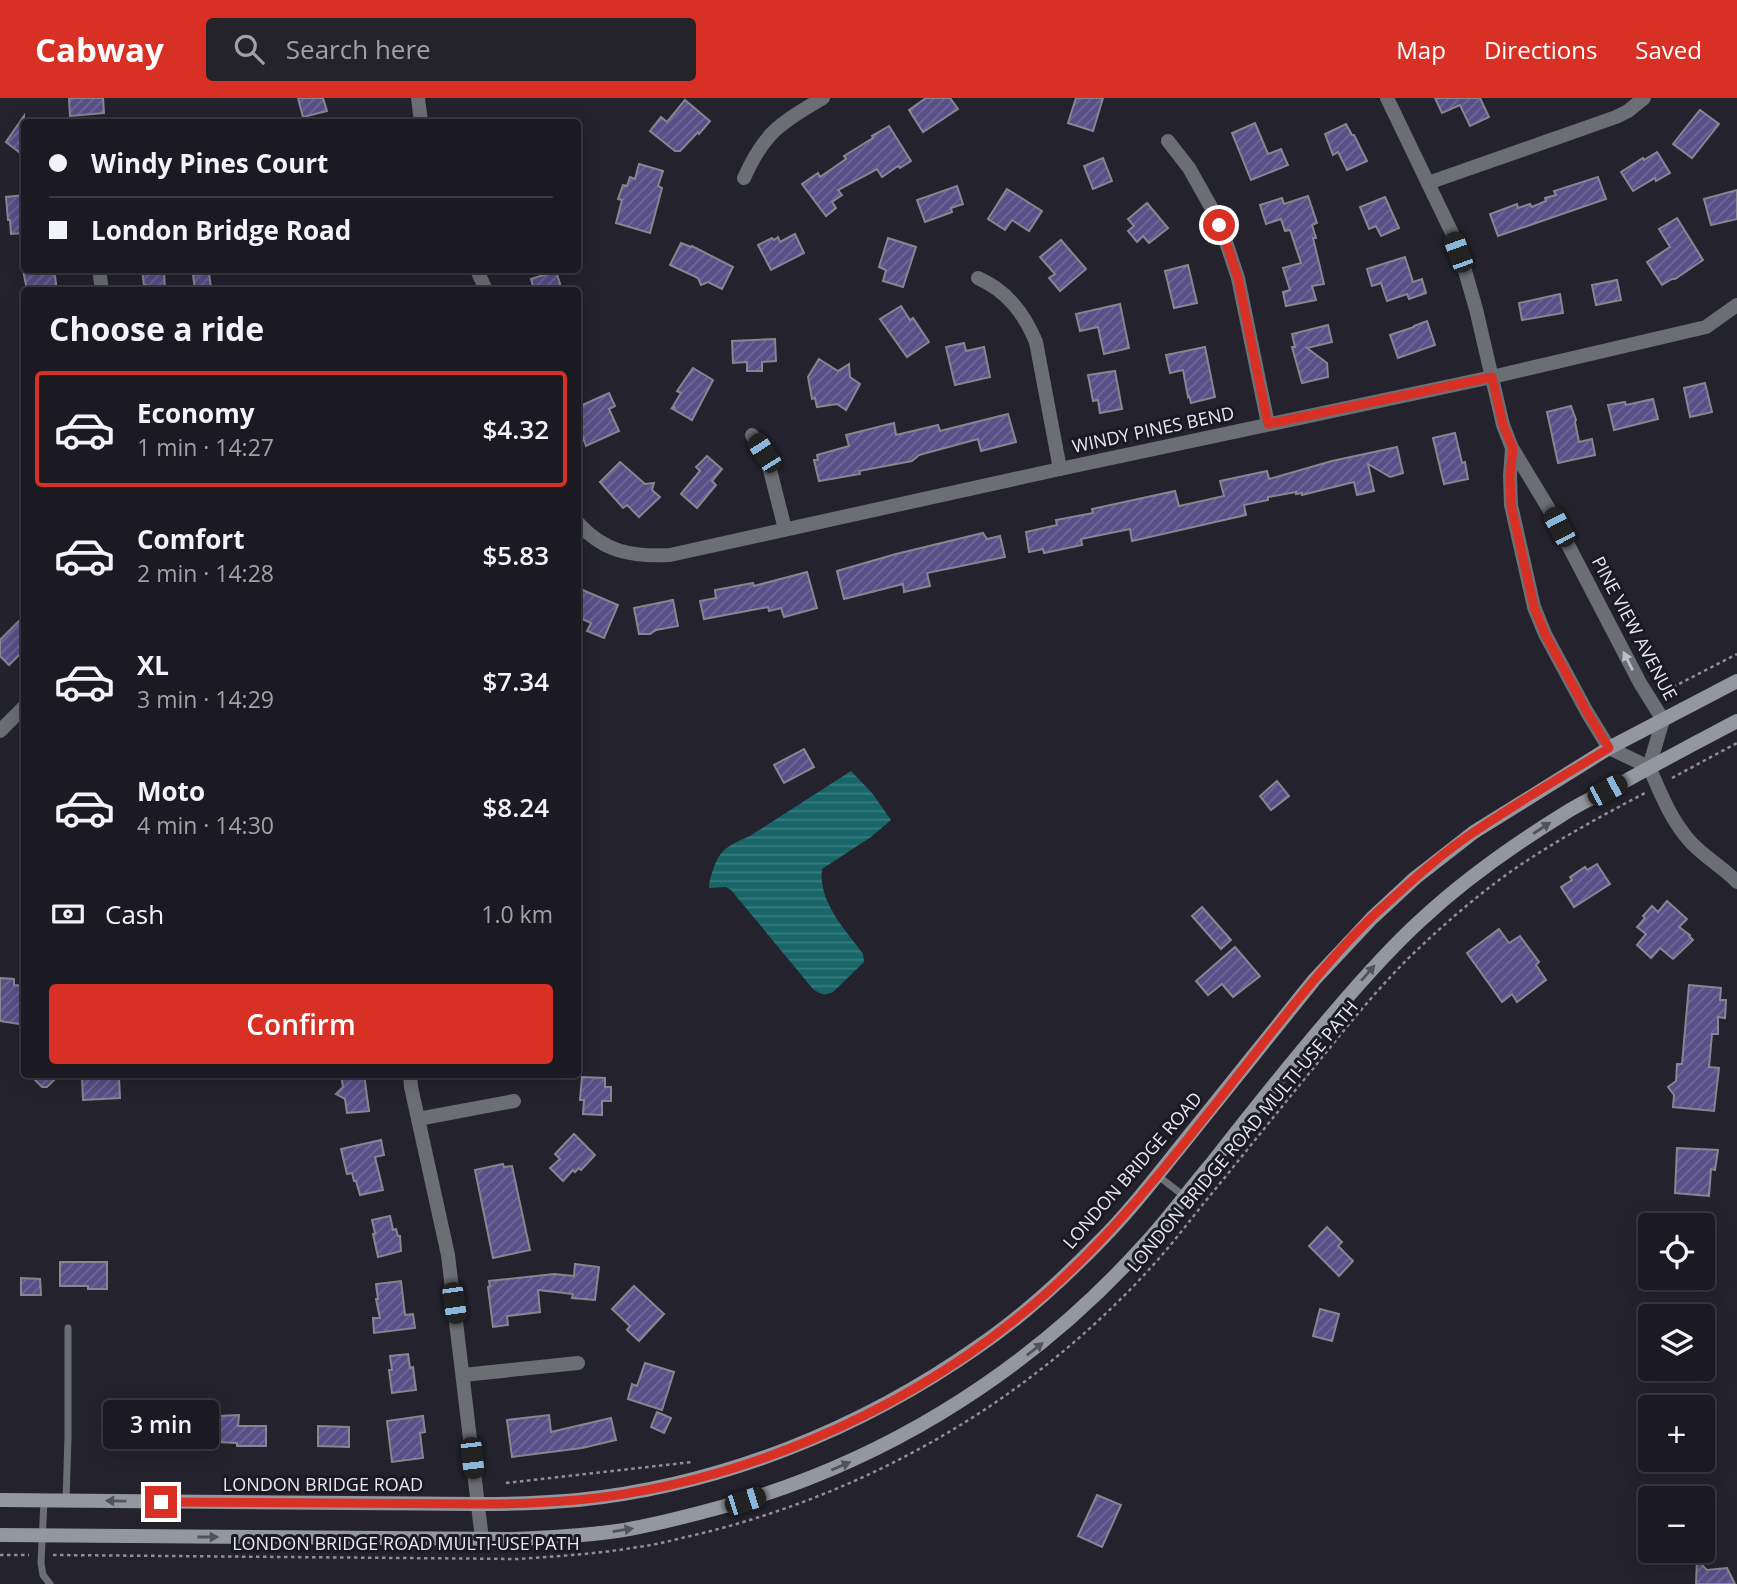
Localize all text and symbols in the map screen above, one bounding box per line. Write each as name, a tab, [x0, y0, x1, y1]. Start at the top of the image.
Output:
search box	[206, 18, 696, 81]
text: Cabway	[35, 27, 164, 72]
icon: search	[230, 30, 268, 68]
text: Search here	[286, 31, 431, 67]
text: Map	[1396, 33, 1446, 66]
text: Directions	[1484, 33, 1597, 66]
text: Saved	[1635, 33, 1702, 66]
text: Windy Pines Court	[91, 145, 328, 181]
route start	[1203, 209, 1235, 241]
text: London Bridge Road	[91, 212, 351, 248]
car	[1441, 229, 1476, 275]
text: Choose a ride	[49, 307, 264, 350]
text: Economy	[137, 395, 255, 431]
icon: car	[53, 398, 116, 461]
street label: WINDY PINES BEND	[1070, 400, 1236, 458]
text: $4.32	[482, 411, 549, 447]
car	[744, 430, 785, 476]
text: 1 min · 14:27	[137, 431, 274, 463]
car	[1540, 504, 1579, 550]
text: Comfort	[137, 521, 244, 557]
icon: car	[53, 524, 116, 587]
text: $5.83	[482, 537, 549, 573]
street label: PINE VIEW AVENUE	[1587, 552, 1683, 704]
text: 2 min · 14:28	[137, 557, 274, 589]
text: XL	[137, 647, 169, 683]
icon: car	[53, 650, 116, 713]
one-way arrow	[1623, 651, 1634, 671]
text: $7.34	[482, 663, 549, 699]
text: 3 min · 14:29	[137, 683, 274, 715]
car	[1584, 771, 1631, 809]
text: Moto	[137, 773, 205, 809]
icon: car	[53, 776, 116, 839]
text: $8.24	[482, 789, 549, 825]
text: 4 min · 14:30	[137, 809, 274, 841]
one-way arrow	[1533, 821, 1551, 835]
icon: cash	[49, 895, 87, 933]
text: Cash	[105, 896, 164, 932]
text: 1.0 km	[481, 898, 553, 930]
one-way arrow	[1360, 964, 1376, 982]
button: Confirm	[49, 984, 553, 1064]
street label: LONDON BRIDGE ROAD MULTI-USE PATH	[1122, 996, 1362, 1276]
street label: LONDON BRIDGE ROAD	[1058, 1087, 1206, 1253]
map controls	[1638, 1213, 1715, 1563]
button: locate	[1638, 1213, 1715, 1290]
car	[441, 1281, 468, 1325]
button: layers	[1638, 1304, 1715, 1381]
one-way arrow	[1025, 1341, 1043, 1356]
button: +	[1638, 1395, 1715, 1472]
callout: 3 min	[103, 1400, 219, 1450]
text: 3 min	[130, 1408, 192, 1440]
car	[460, 1436, 485, 1480]
one-way arrow	[830, 1460, 851, 1471]
street label: LONDON BRIDGE ROAD	[223, 1472, 423, 1496]
car	[722, 1485, 769, 1517]
route end	[145, 1486, 177, 1518]
button: −	[1638, 1486, 1715, 1563]
one-way arrow	[104, 1495, 126, 1507]
one-way arrow	[612, 1524, 634, 1535]
one-way arrow	[197, 1531, 219, 1543]
street label: LONDON BRIDGE ROAD MULTI-USE PATH	[232, 1531, 580, 1555]

